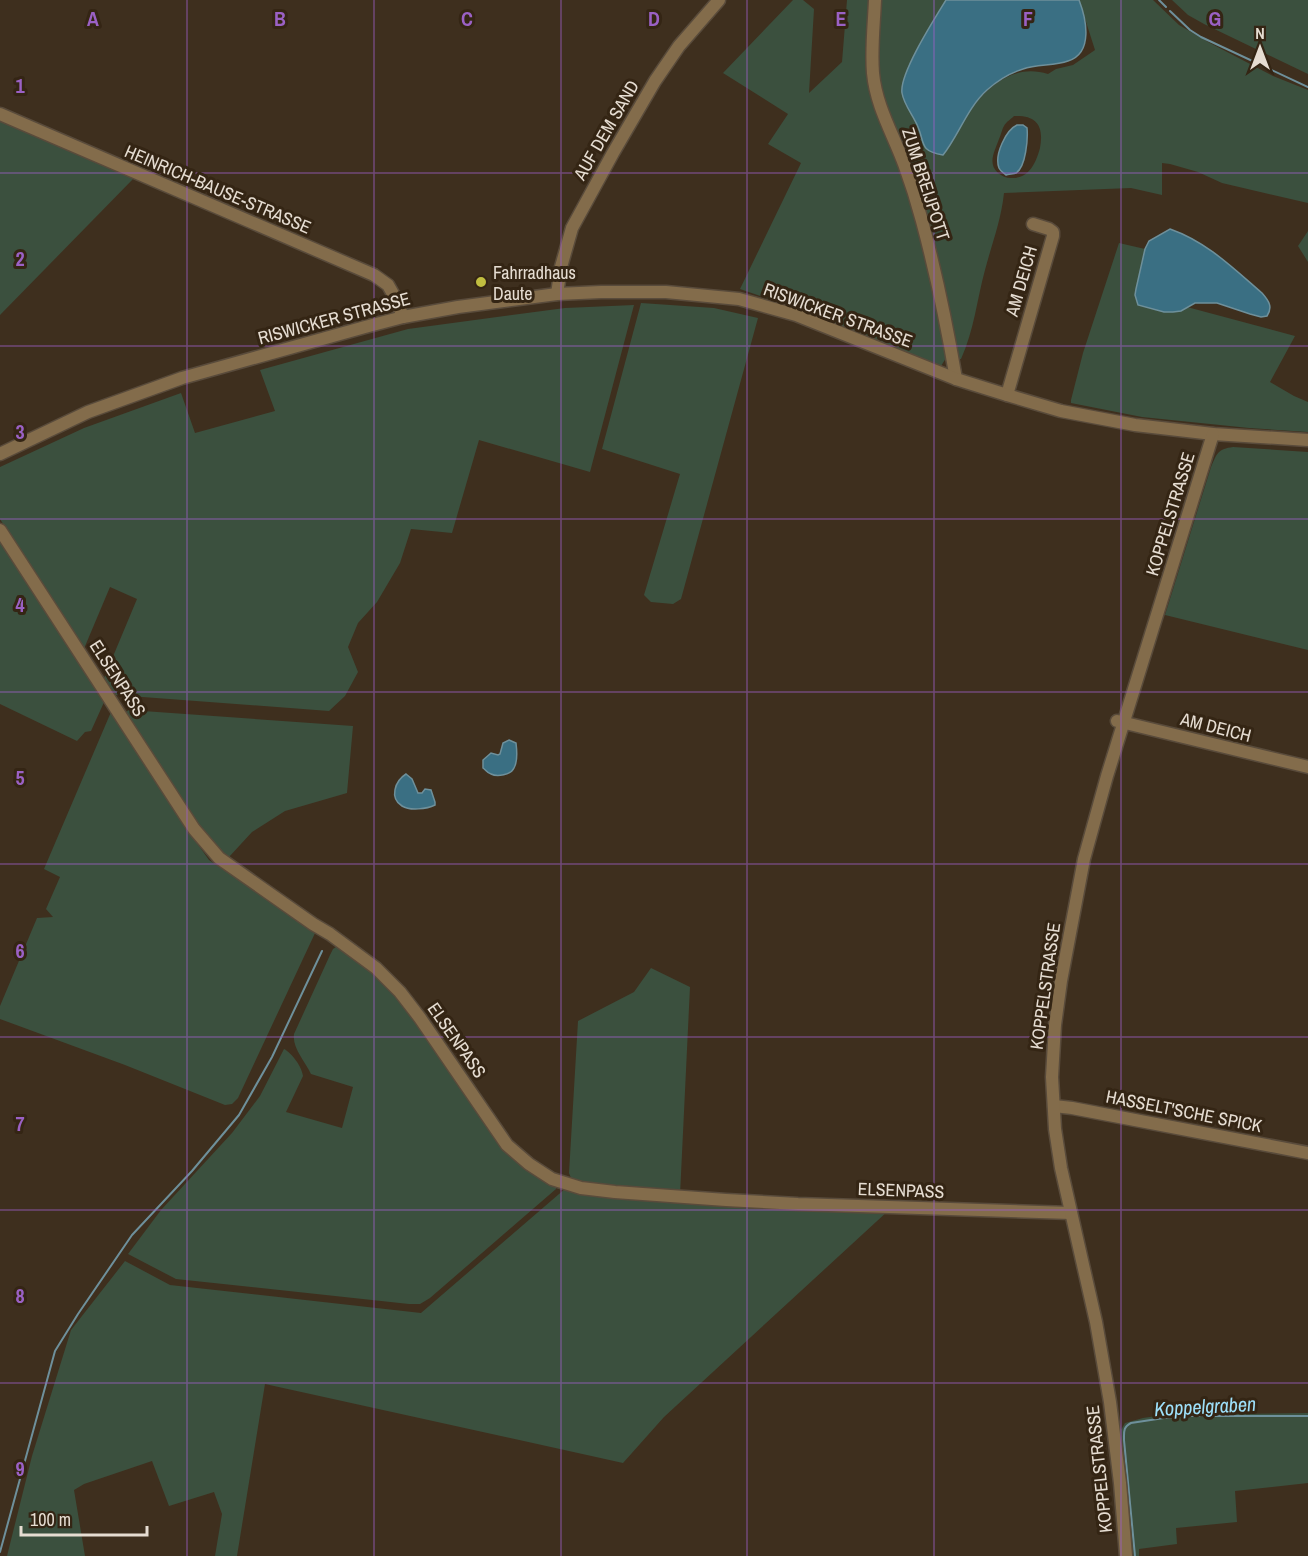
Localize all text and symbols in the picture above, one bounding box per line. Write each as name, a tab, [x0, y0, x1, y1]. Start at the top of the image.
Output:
text: A	[87, 5, 99, 32]
text: B	[274, 5, 286, 32]
text: C	[461, 5, 473, 32]
text: D	[648, 5, 660, 32]
text: E	[836, 5, 847, 32]
text: F	[1023, 5, 1033, 32]
text: G	[1209, 5, 1221, 32]
north arrow	[1230, 18, 1290, 78]
text: N	[1255, 22, 1265, 44]
text: 1	[15, 72, 25, 99]
street label: AUF DEM SAND	[567, 75, 645, 185]
street label: ZUM BREIJPOTT	[896, 124, 956, 244]
street label: HEINRICH-BAUSE-STRASSE	[121, 138, 315, 240]
street label: AM DEICH	[999, 243, 1043, 320]
text: 2	[15, 245, 25, 272]
place label: Fahrradhaus Daute	[493, 260, 576, 306]
marker: Fahrradhaus Daute	[474, 275, 488, 289]
street label: RISWICKER STRASSE	[760, 276, 916, 354]
street label: RISWICKER STRASSE	[255, 286, 413, 350]
text: 3	[15, 418, 25, 445]
street label: KOPPELSTRASSE	[1139, 449, 1201, 579]
text: 4	[15, 591, 25, 618]
street label: ELSENPASS	[84, 635, 152, 721]
street label: AM DEICH	[1177, 706, 1254, 748]
text: 5	[15, 764, 25, 791]
street label: KOPPELSTRASSE	[1024, 921, 1066, 1051]
text: 6	[15, 937, 25, 964]
street label: ELSENPASS	[422, 997, 492, 1083]
street label: HASSELT'SCHE SPICK	[1104, 1084, 1264, 1138]
text: 7	[15, 1110, 25, 1137]
street label: ELSENPASS	[857, 1176, 945, 1204]
text: 8	[15, 1282, 25, 1309]
water label: Koppelgraben	[1153, 1390, 1257, 1422]
street label: KOPPELSTRASSE	[1080, 1404, 1118, 1534]
text: 9	[15, 1455, 25, 1482]
scale bar	[21, 1499, 147, 1537]
text: 100 m	[30, 1507, 71, 1532]

